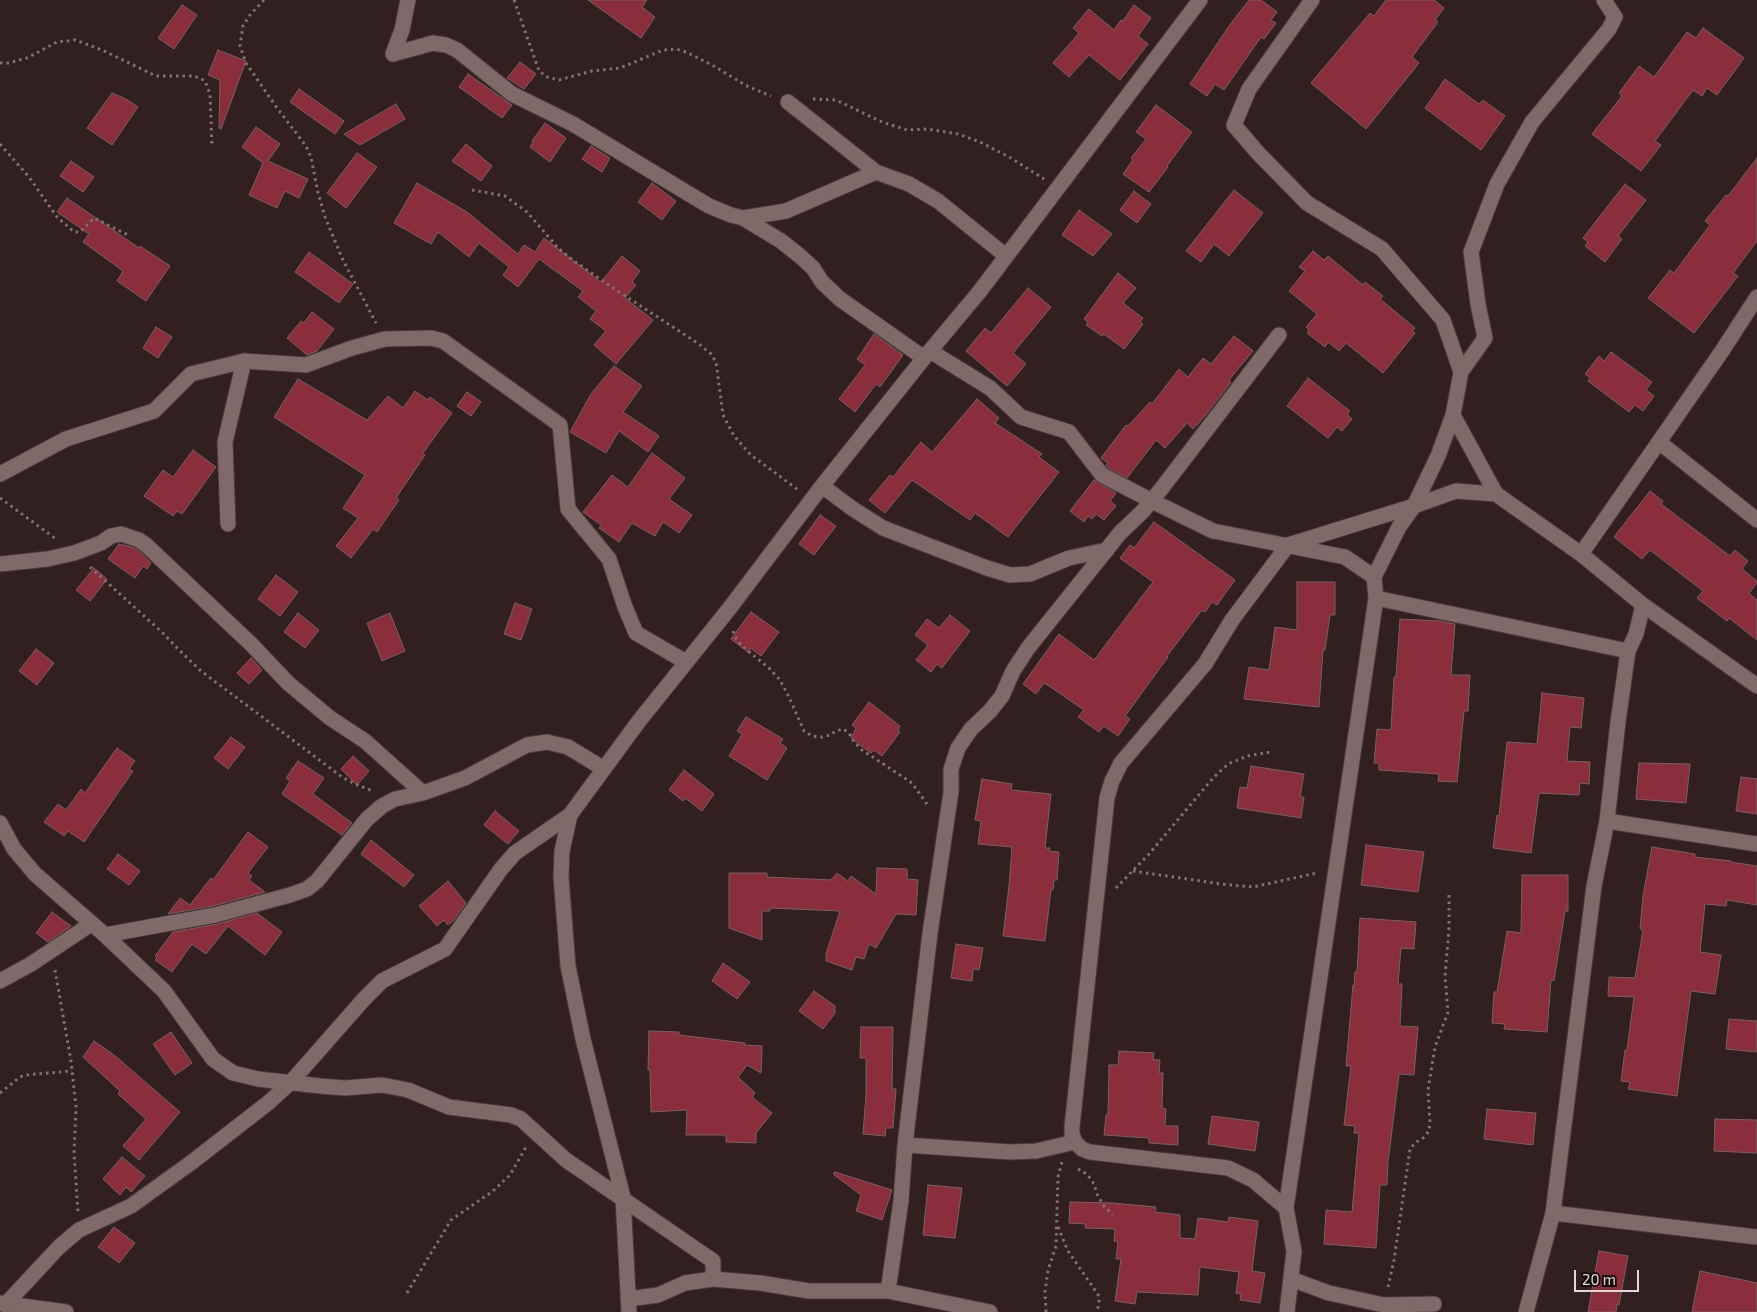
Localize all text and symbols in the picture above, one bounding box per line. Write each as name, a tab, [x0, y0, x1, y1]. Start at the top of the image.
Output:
scale bar	[1577, 1260, 1642, 1292]
text: 20 m	[1582, 1270, 1616, 1288]

